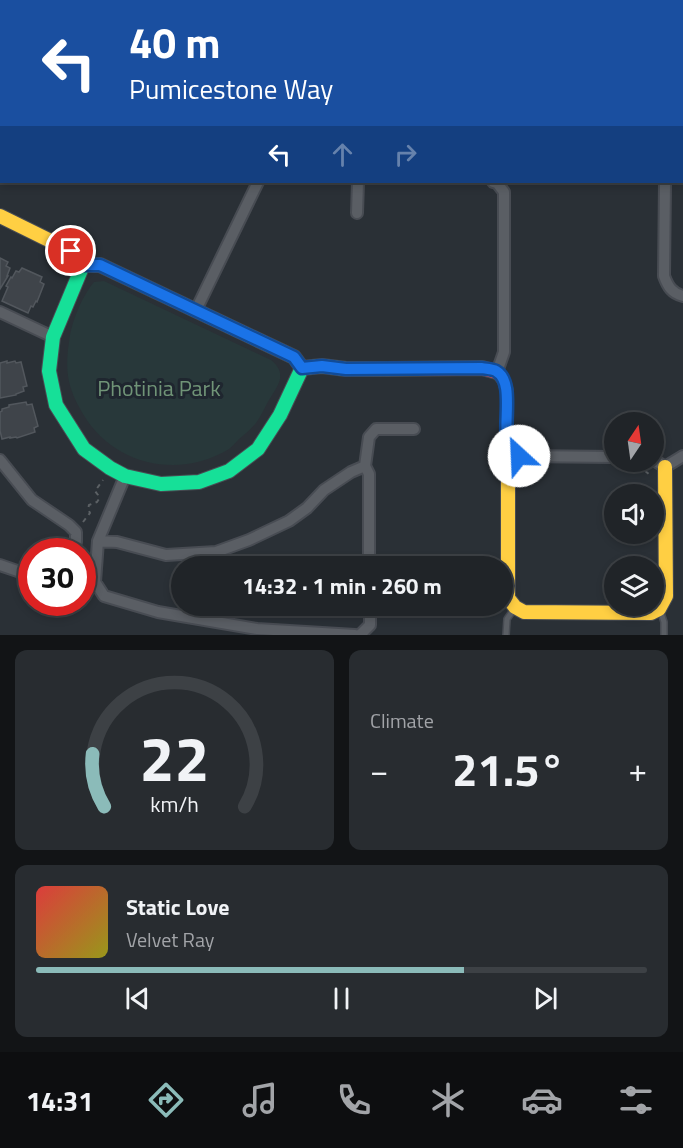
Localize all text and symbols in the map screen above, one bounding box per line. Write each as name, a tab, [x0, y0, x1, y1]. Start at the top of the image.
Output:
text: 40 m	[129, 10, 221, 74]
icon: left	[30, 24, 108, 102]
text: Pumicestone Way	[129, 68, 333, 109]
icon: left	[263, 138, 296, 171]
icon: ahead	[326, 138, 359, 171]
icon: right	[389, 138, 422, 171]
pin	[45, 225, 96, 276]
icon: arrive	[54, 234, 87, 267]
park label: Photinia Park	[97, 371, 221, 405]
north arrow	[604, 412, 664, 472]
map controls	[604, 412, 664, 616]
position arrow	[487, 424, 551, 488]
button: sound	[604, 484, 664, 544]
speed limit sign: 30	[18, 538, 96, 616]
button: layers	[604, 556, 664, 616]
text: 14:32 · 1 min · 260 m	[242, 569, 442, 603]
text: Climate	[370, 705, 434, 736]
text: 22	[140, 710, 209, 805]
text: 21.5°	[452, 735, 565, 803]
text: −	[370, 745, 388, 795]
text: +	[629, 745, 647, 795]
text: km/h	[150, 788, 199, 820]
text: Static Love	[126, 890, 229, 924]
text: Velvet Ray	[126, 924, 215, 955]
icon: previous	[121, 982, 154, 1015]
icon: pause	[325, 982, 358, 1015]
icon: next	[529, 982, 562, 1015]
icon: directions	[145, 1079, 187, 1121]
icon: music	[239, 1079, 281, 1121]
icon: phone	[333, 1079, 375, 1121]
icon: climate	[427, 1079, 469, 1121]
icon: car	[521, 1079, 563, 1121]
icon: filters	[615, 1079, 657, 1121]
text: 14:31	[26, 1080, 93, 1121]

